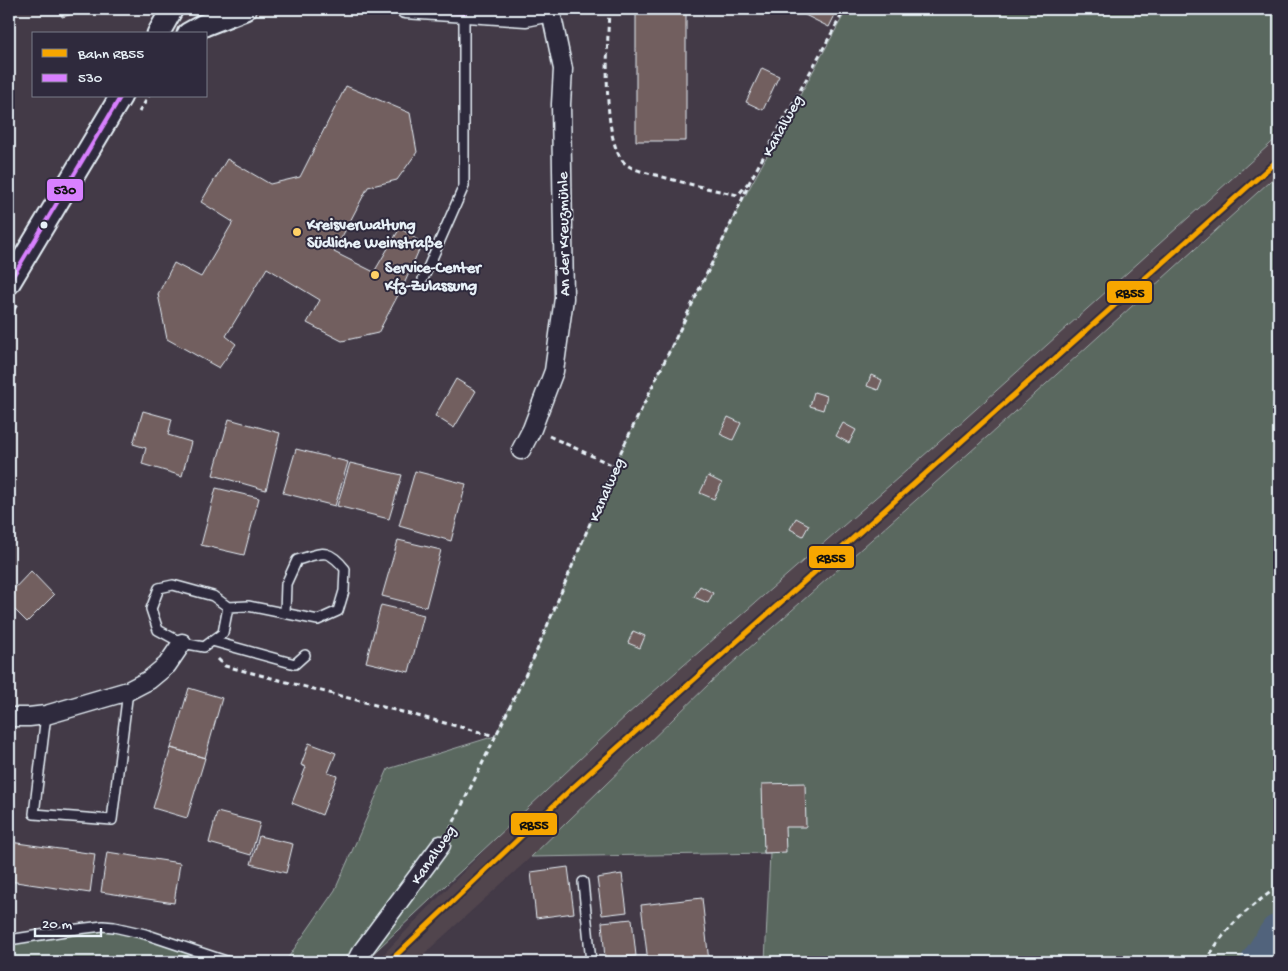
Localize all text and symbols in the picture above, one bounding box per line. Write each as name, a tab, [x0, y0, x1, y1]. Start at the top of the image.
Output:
legend	[32, 32, 208, 98]
text: Bahn RB55	[77, 46, 144, 64]
text: 530	[78, 70, 103, 88]
street label: Kanalweg	[759, 93, 809, 161]
street label: An der Kreuzmühle	[555, 171, 576, 296]
line badge: 530	[46, 178, 84, 202]
text: 530	[54, 183, 76, 200]
place label: Kreisverwaltung Südliche Weinstraße	[306, 217, 443, 254]
unlabelled marker	[39, 220, 49, 230]
marker: Kreisverwaltung Südliche Weinstraße	[291, 226, 303, 238]
place label: Service-Center Kfz-Zulassung	[384, 260, 483, 297]
marker: Service-Center Kfz-Zulassung	[369, 269, 381, 281]
line badge: RB55	[1106, 280, 1153, 304]
text: RB55	[1114, 286, 1145, 303]
street label: Kanalweg	[586, 456, 630, 525]
line badge: RB55	[808, 545, 855, 569]
text: RB55	[815, 551, 846, 568]
line badge: RB55	[510, 812, 558, 836]
text: RB55	[518, 818, 549, 835]
street label: Kanalweg	[408, 823, 462, 889]
scale bar	[35, 906, 101, 938]
text: 20 m	[42, 916, 72, 934]

